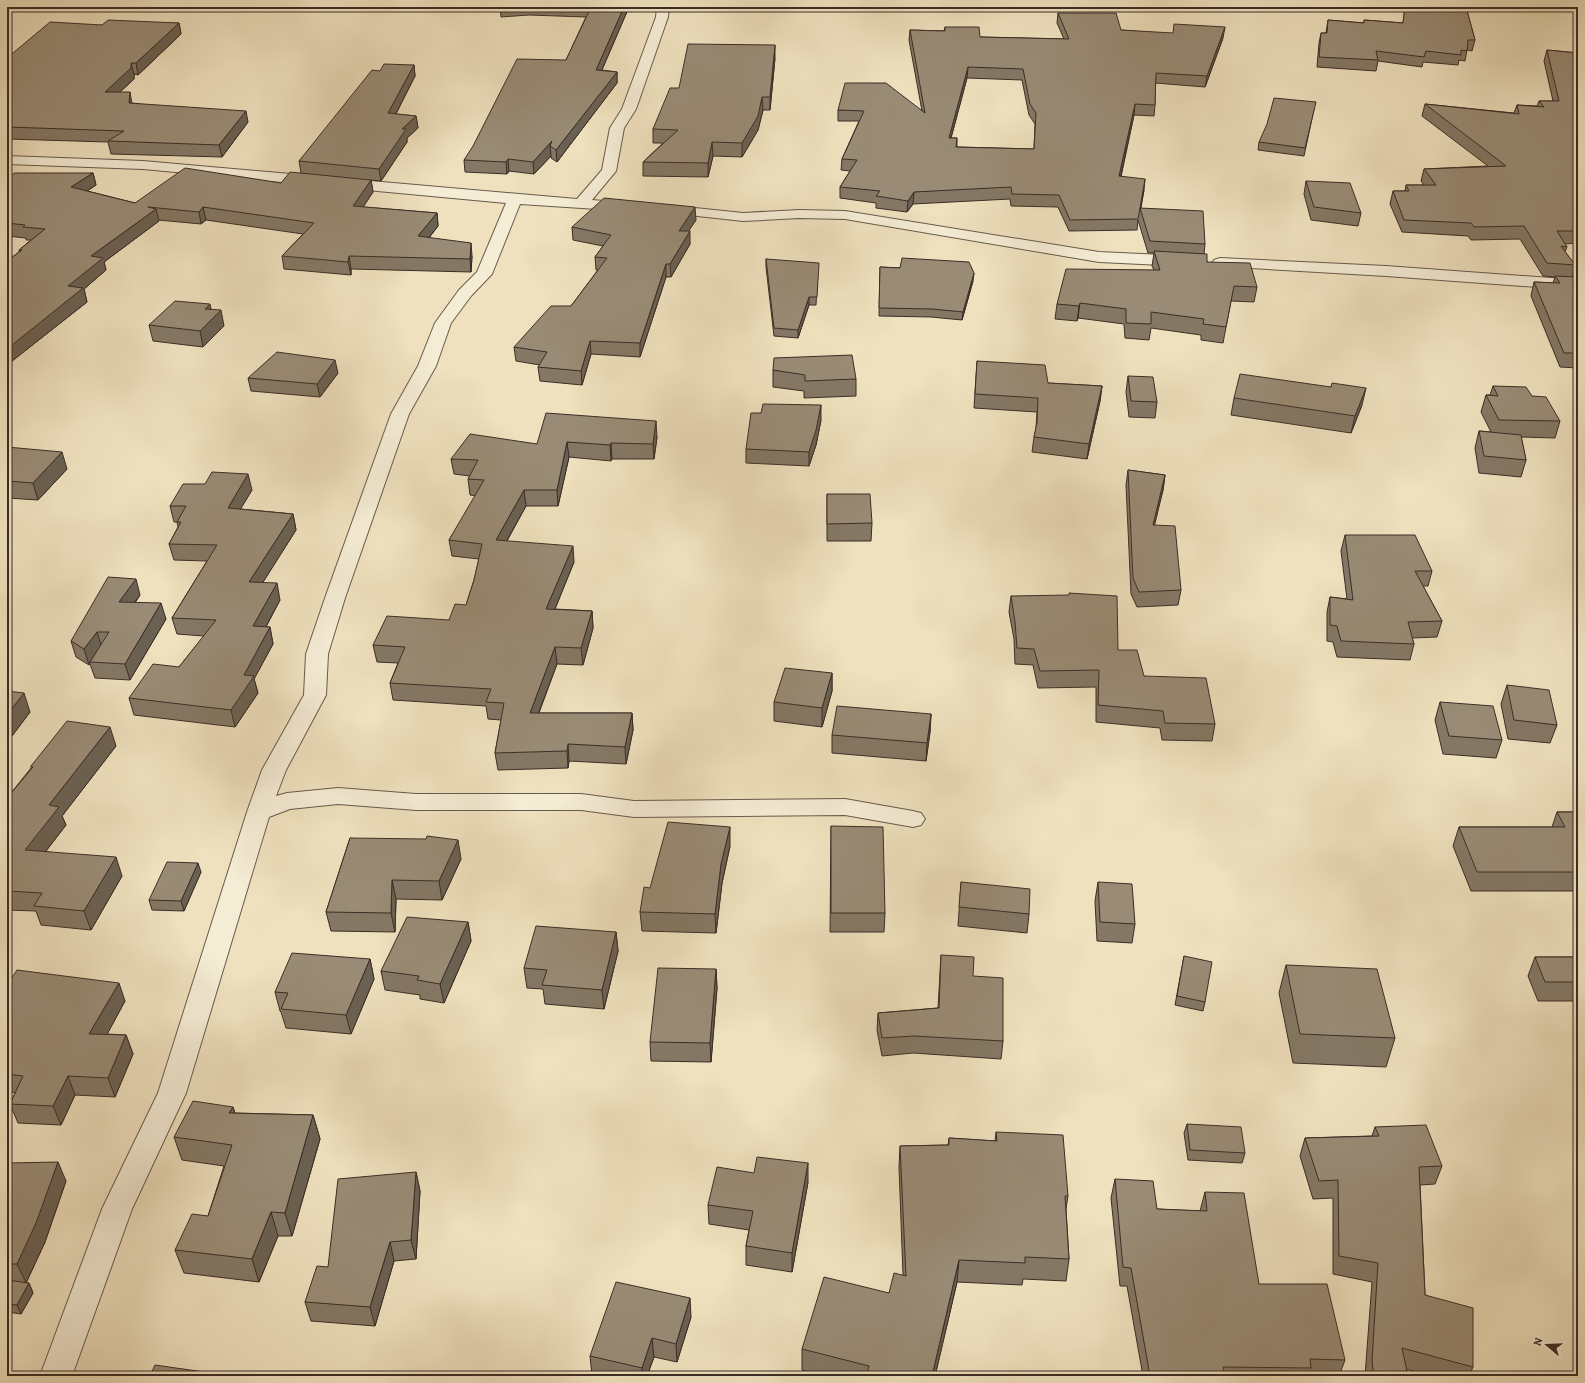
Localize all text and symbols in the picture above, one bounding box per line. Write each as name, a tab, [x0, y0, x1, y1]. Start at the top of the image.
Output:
north arrow	[1527, 1325, 1567, 1365]
text: N	[1530, 1336, 1546, 1348]

